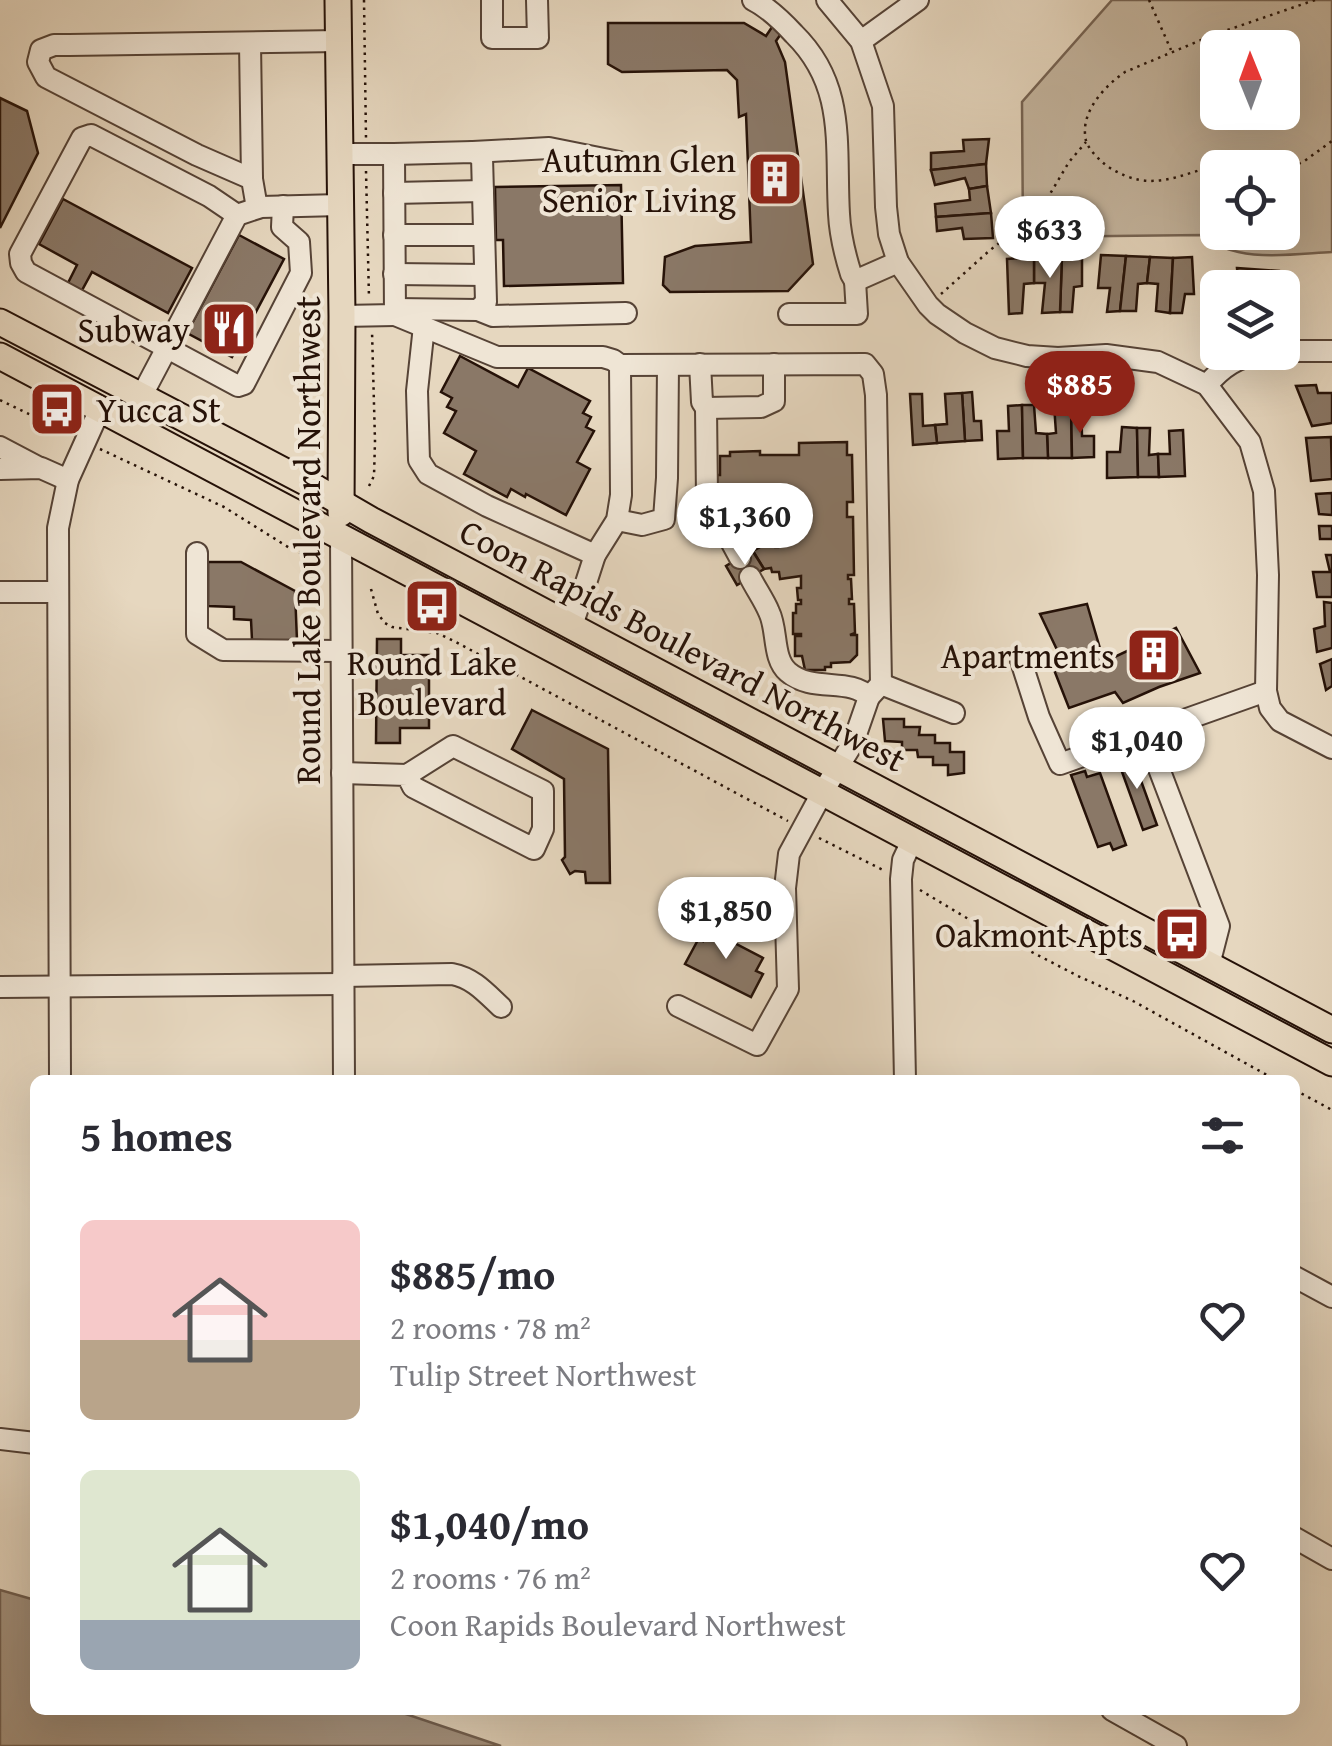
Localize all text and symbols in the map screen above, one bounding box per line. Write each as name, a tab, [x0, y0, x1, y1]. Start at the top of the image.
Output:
north arrow	[1200, 30, 1300, 130]
map controls	[1200, 30, 1300, 370]
place label: Autumn Glen Senior Living	[542, 134, 737, 225]
building icon: Autumn Glen Senior Living	[745, 149, 805, 209]
button: locate	[1200, 150, 1300, 250]
pin: $633	[991, 196, 1109, 281]
text: $633	[1017, 205, 1083, 252]
button: layers	[1200, 270, 1300, 370]
street label: Round Lake Boulevard Northwest	[282, 296, 333, 784]
restaurant icon: Subway	[199, 299, 259, 359]
place label: Subway	[78, 304, 191, 355]
pin: $885	[1021, 351, 1139, 436]
text: $885	[1047, 360, 1113, 407]
bus stop icon: Yucca St	[27, 379, 87, 439]
place label: Yucca St	[96, 384, 221, 435]
pin: $1,360	[664, 483, 826, 568]
text: $1,360	[699, 492, 791, 539]
street label: Coon Rapids Boulevard Northwest	[451, 505, 915, 785]
bus stop icon: Round Lake Boulevard	[402, 576, 462, 636]
building icon: Apartments	[1124, 625, 1184, 685]
place label: Apartments	[941, 630, 1115, 681]
place label: Round Lake Boulevard	[347, 637, 517, 728]
pin: $1,040	[1056, 707, 1218, 792]
text: $1,040	[1091, 716, 1183, 763]
pin: $1,850	[645, 877, 807, 962]
text: $1,850	[680, 886, 772, 933]
bus stop icon: Oakmont Apts	[1152, 904, 1212, 964]
place label: Oakmont Apts	[935, 909, 1143, 960]
text: 5 homes	[80, 1105, 233, 1166]
icon: filters	[1195, 1108, 1250, 1163]
text: $885/mo	[390, 1243, 555, 1304]
icon: home	[160, 1260, 280, 1380]
icon: heart	[1195, 1293, 1250, 1348]
text: 2 rooms · 78 m²	[390, 1304, 591, 1351]
text: Tulip Street Northwest	[390, 1351, 696, 1398]
text: $1,040/mo	[390, 1493, 589, 1554]
icon: home	[160, 1510, 280, 1630]
icon: heart	[1195, 1543, 1250, 1598]
text: 2 rooms · 76 m²	[390, 1554, 591, 1601]
text: Coon Rapids Boulevard Northwest	[390, 1601, 846, 1648]

